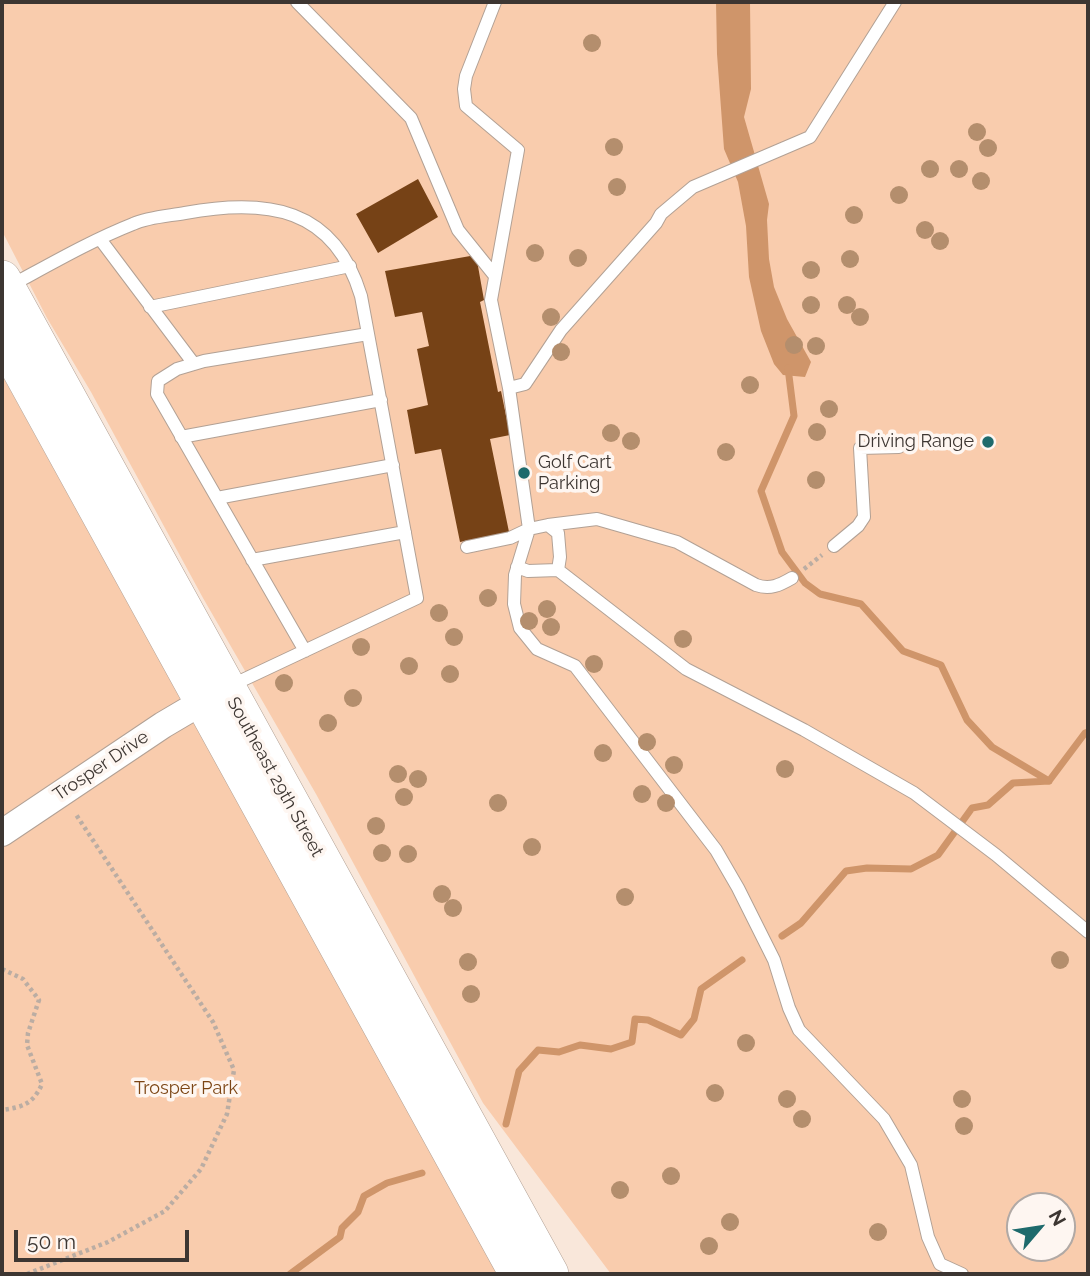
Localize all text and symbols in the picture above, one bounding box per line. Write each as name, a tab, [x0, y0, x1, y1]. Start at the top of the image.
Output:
place label: Driving Range	[858, 431, 974, 453]
marker: Driving Range	[980, 434, 996, 450]
place label: Golf Cart Parking	[538, 452, 612, 494]
marker: Golf Cart Parking	[516, 465, 532, 481]
street label: Southeast 29th Street	[222, 693, 328, 861]
street label: Trosper Drive	[49, 726, 153, 806]
park label: Trosper Park	[134, 1078, 238, 1100]
north arrow	[1006, 1192, 1076, 1262]
text: N	[1044, 1206, 1071, 1229]
scale bar	[18, 1216, 192, 1260]
text: 50 m	[27, 1229, 76, 1254]

